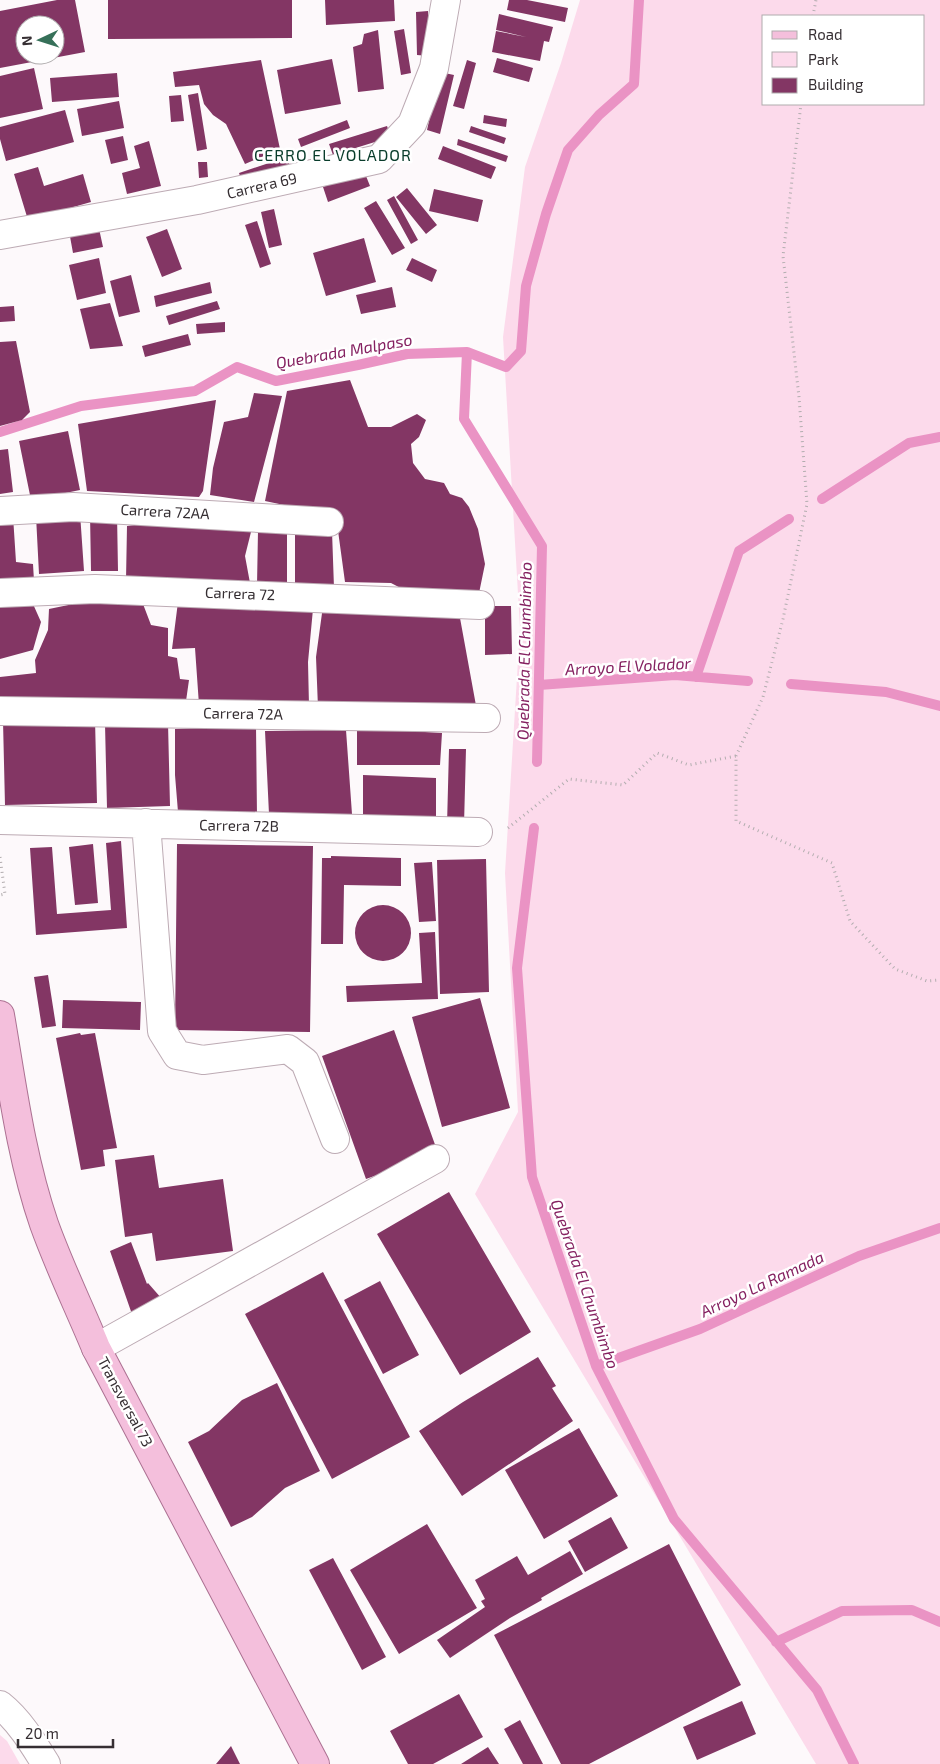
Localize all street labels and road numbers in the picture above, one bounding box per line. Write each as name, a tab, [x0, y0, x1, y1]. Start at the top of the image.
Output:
street label: Carrera 69	[225, 168, 299, 202]
street label: Carrera 72AA	[120, 500, 211, 522]
street label: Carrera 72	[205, 583, 276, 603]
street label: Carrera 72A	[203, 703, 284, 723]
street label: Carrera 72B	[199, 815, 279, 835]
street label: Transversal 73	[95, 1354, 157, 1450]

